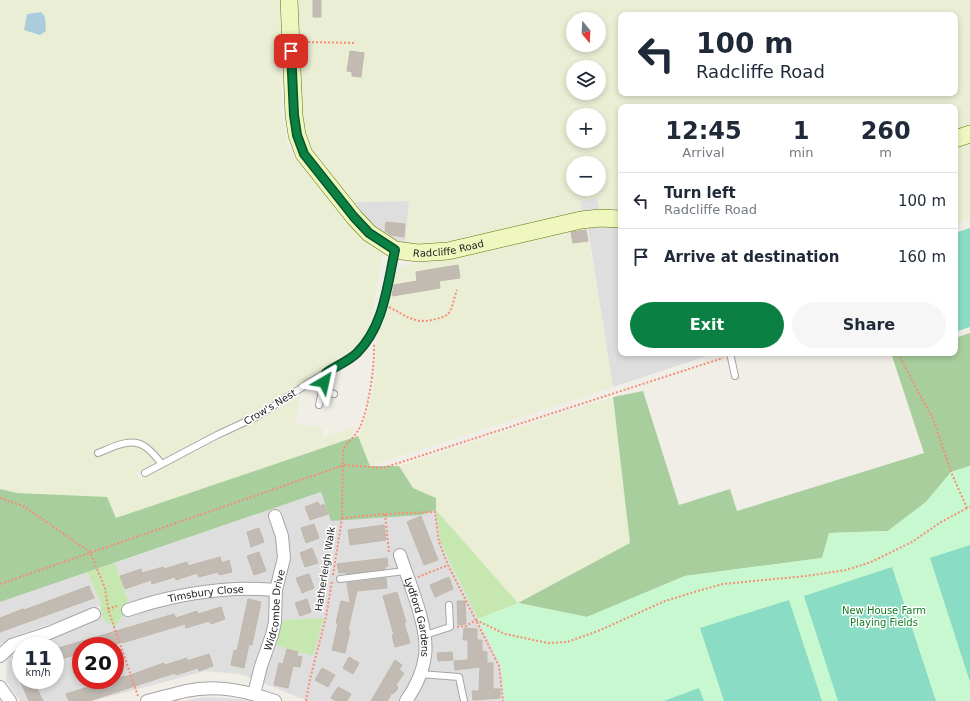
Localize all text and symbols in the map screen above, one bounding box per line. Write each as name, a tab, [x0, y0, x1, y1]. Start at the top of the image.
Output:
north arrow	[566, 12, 606, 52]
map controls	[566, 12, 606, 196]
text: 100 m	[696, 27, 793, 60]
icon: left	[630, 28, 682, 80]
pin	[274, 34, 308, 68]
icon: arrive	[280, 40, 302, 62]
button: layers	[566, 60, 606, 100]
text: Radcliffe Road	[696, 61, 825, 82]
button: +	[566, 108, 606, 148]
text: 12:45	[665, 117, 742, 145]
text: 1	[793, 117, 809, 145]
text: 260	[861, 117, 911, 145]
text: Arrival	[682, 145, 725, 160]
text: min	[789, 145, 813, 160]
text: m	[879, 145, 892, 160]
button: −	[566, 156, 606, 196]
text: Turn left	[664, 184, 736, 202]
icon: left	[630, 190, 652, 212]
text: 100 m	[898, 192, 946, 210]
text: Radcliffe Road	[664, 202, 757, 217]
street label: Radcliffe Road	[412, 237, 485, 259]
icon: arrive	[630, 246, 652, 268]
text: Arrive at destination	[664, 248, 839, 266]
text: 160 m	[898, 248, 946, 266]
button: Exit	[630, 302, 784, 348]
button: Share	[792, 302, 946, 348]
position arrow	[303, 361, 345, 403]
street label: Crow's Nest	[242, 387, 298, 427]
street label: Hatherleigh Walk	[313, 526, 337, 612]
street label: Widcombe Drive	[261, 568, 286, 652]
street label: Lydford Gardens	[403, 576, 431, 658]
street label: Timsbury Close	[166, 583, 244, 604]
park label: New House Farm Playing Fields	[842, 605, 926, 628]
speed limit sign: 20	[72, 637, 124, 689]
text: 11	[24, 646, 52, 670]
text: km/h	[25, 667, 51, 678]

